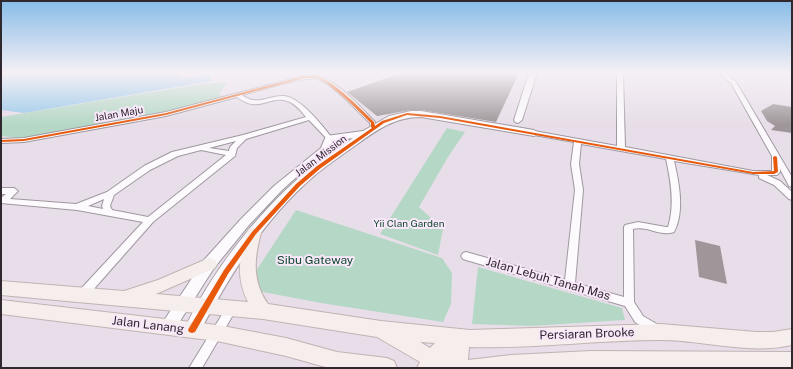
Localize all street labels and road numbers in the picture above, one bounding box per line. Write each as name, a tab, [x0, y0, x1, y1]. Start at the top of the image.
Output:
street label: Jalan Maju	[94, 104, 144, 124]
street label: Jalan Mission	[293, 133, 349, 179]
street label: Jalan Lebuh Tanah Mas	[484, 254, 612, 304]
street label: Jalan Lanang	[111, 313, 185, 337]
street label: Persiaran Brooke	[539, 325, 635, 343]

